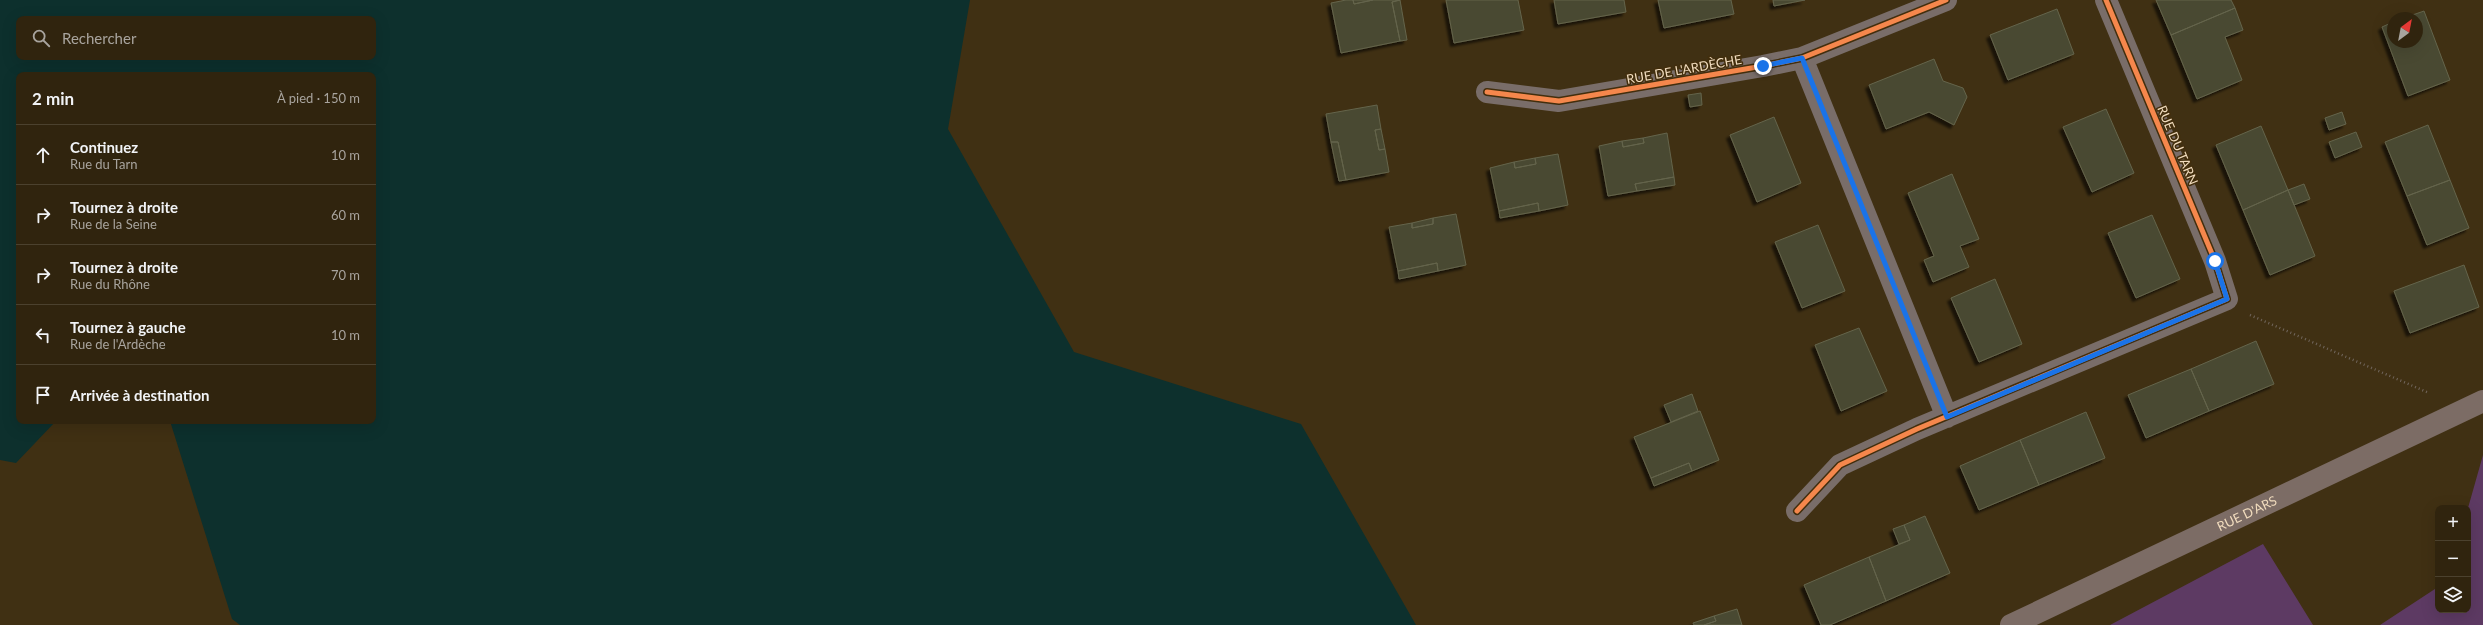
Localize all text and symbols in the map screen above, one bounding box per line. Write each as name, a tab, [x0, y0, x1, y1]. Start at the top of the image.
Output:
north arrow	[2387, 12, 2423, 48]
search box	[16, 16, 376, 60]
icon: search	[30, 27, 52, 49]
text: Rechercher	[62, 29, 136, 47]
street label: RUE DE L'ARDÈCHE	[1625, 51, 1743, 87]
route end	[1754, 57, 1772, 75]
text: 2 min	[32, 88, 74, 109]
text: À pied · 150 m	[277, 90, 360, 106]
street label: RUE DU TARN	[2154, 103, 2202, 187]
text: Continuez	[70, 138, 138, 156]
icon: ahead	[32, 144, 54, 166]
text: 10 m	[331, 147, 360, 163]
text: Rue du Tarn	[70, 156, 137, 172]
text: Tournez à droite	[70, 198, 178, 216]
icon: right	[32, 204, 54, 226]
text: 60 m	[331, 207, 360, 223]
text: Rue de la Seine	[70, 216, 157, 232]
route start	[2206, 252, 2224, 270]
text: Tournez à droite	[70, 258, 178, 276]
icon: right	[32, 264, 54, 286]
text: 70 m	[331, 267, 360, 283]
text: Rue du Rhône	[70, 276, 150, 292]
text: Tournez à gauche	[70, 318, 186, 336]
icon: left	[32, 324, 54, 346]
text: 10 m	[331, 327, 360, 343]
text: Rue de l'Ardèche	[70, 336, 166, 352]
icon: arrive	[32, 384, 54, 406]
text: Arrivée à destination	[70, 386, 209, 404]
street label: RUE D'ARS	[2214, 492, 2279, 534]
map controls	[2435, 505, 2471, 613]
button: +	[2435, 505, 2471, 541]
button: −	[2435, 541, 2471, 577]
button: layers	[2435, 577, 2471, 613]

